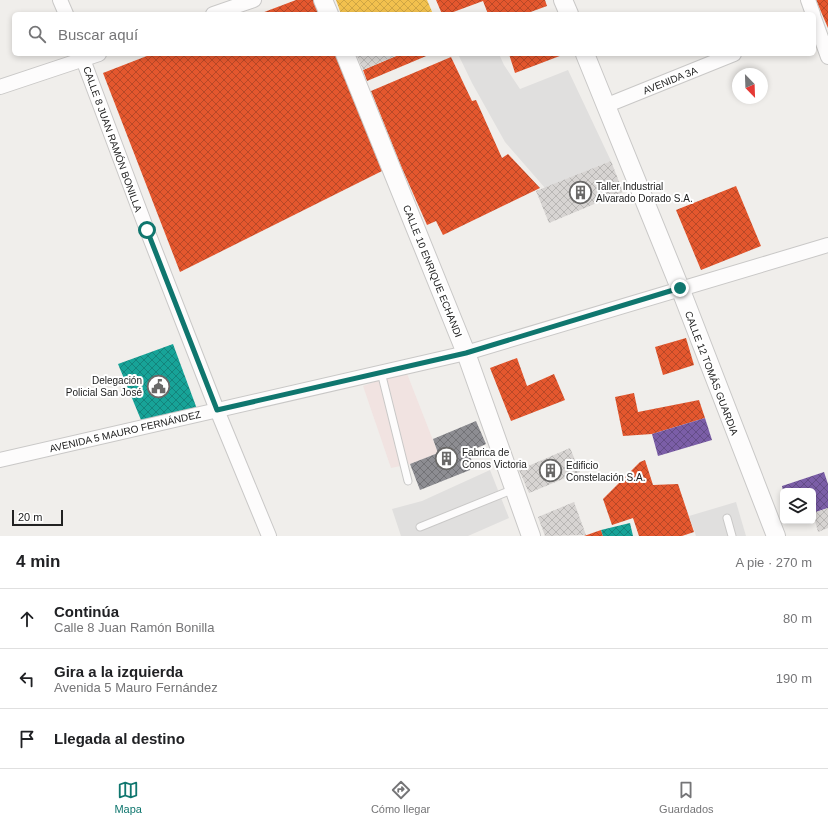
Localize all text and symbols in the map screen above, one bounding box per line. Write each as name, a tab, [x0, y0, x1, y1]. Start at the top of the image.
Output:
search box	[12, 12, 816, 56]
icon: search	[26, 23, 48, 45]
text: Buscar aquí	[58, 26, 138, 43]
street label: AVENIDA 3A	[641, 64, 699, 96]
street label: CALLE 8 JUAN RAMÓN BONILLA	[81, 65, 145, 214]
north arrow	[732, 68, 768, 104]
building icon: Taller Industrial Alvarado Dorado S.A.	[567, 179, 593, 205]
place label: Taller Industrial Alvarado Dorado S.A.	[596, 181, 693, 204]
street label: CALLE 10 ENRIQUE ECHANDI	[401, 203, 464, 339]
route start	[138, 221, 156, 239]
route end	[671, 279, 689, 297]
street label: CALLE 12 TOMÁS GUARDIA	[683, 309, 741, 437]
public building icon: Delegación Policial San José	[145, 373, 171, 399]
place label: Delegación Policial San José	[66, 375, 142, 398]
street label: AVENIDA 5 MAURO FERNÁNDEZ	[48, 408, 202, 454]
building icon: Fabrica de Conos Victoria	[434, 445, 460, 471]
place label: Fabrica de Conos Victoria	[462, 447, 527, 470]
building icon: Edificio Constelación S.A.	[537, 458, 563, 484]
place label: Edificio Constelación S.A.	[566, 460, 646, 483]
map controls	[780, 488, 816, 524]
button: layers	[780, 488, 816, 524]
scale bar	[12, 508, 63, 527]
text: 20 m	[18, 511, 42, 523]
text: 4 min	[16, 552, 60, 571]
text: A pie · 270 m	[735, 555, 812, 570]
text: Continúa	[54, 603, 119, 620]
icon: ahead	[16, 608, 38, 630]
text: 80 m	[783, 611, 812, 626]
text: Calle 8 Juan Ramón Bonilla	[54, 620, 214, 635]
text: Gira a la izquierda	[54, 663, 183, 680]
icon: left	[16, 668, 38, 690]
text: 190 m	[776, 671, 812, 686]
text: Avenida 5 Mauro Fernández	[54, 680, 218, 695]
icon: arrive	[16, 728, 38, 750]
text: Llegada al destino	[54, 730, 185, 747]
tab: Mapa	[114, 779, 142, 815]
tab: Cómo llegar	[371, 779, 430, 815]
tab: Guardados	[659, 779, 714, 815]

